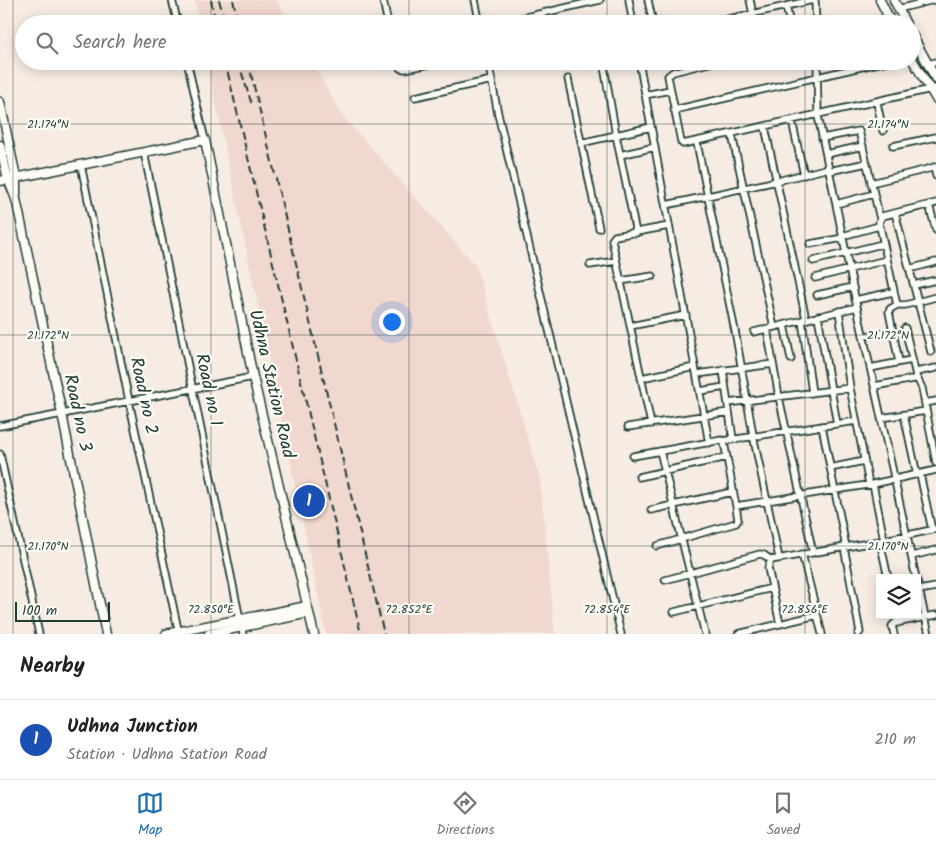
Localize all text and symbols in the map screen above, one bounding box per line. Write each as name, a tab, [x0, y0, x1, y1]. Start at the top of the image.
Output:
search box	[15, 15, 921, 70]
text: Search here	[73, 28, 167, 58]
icon: search	[33, 29, 61, 57]
text: 21.174°N	[27, 115, 69, 134]
text: 21.174°N	[867, 115, 909, 134]
street label: Udhna Station Road	[240, 307, 302, 462]
your location	[379, 309, 405, 335]
text: 21.172°N	[27, 326, 69, 345]
text: 21.172°N	[867, 326, 909, 345]
street label: Road no 1	[186, 351, 230, 429]
street label: Road no 2	[121, 354, 165, 438]
street label: Road no 3	[55, 372, 99, 454]
pin: 1	[293, 482, 325, 520]
text: 21.170°N	[27, 537, 69, 556]
text: 21.170°N	[867, 537, 909, 556]
map controls	[876, 574, 921, 619]
button: layers	[876, 574, 921, 619]
scale bar	[15, 599, 110, 622]
text: 100 m	[22, 600, 57, 622]
text: 72.850°E	[188, 600, 235, 619]
text: 72.852°E	[385, 600, 434, 619]
text: 72.854°E	[584, 600, 631, 619]
text: 72.856°E	[782, 600, 829, 619]
text: Nearby	[20, 650, 85, 683]
text: Udhna Junction	[67, 712, 198, 742]
text: 1	[34, 727, 38, 752]
text: 210 m	[875, 727, 916, 752]
text: Station · Udhna Station Road	[67, 742, 267, 767]
tab: Map	[136, 789, 164, 841]
tab: Directions	[436, 789, 494, 841]
tab: Saved	[767, 789, 800, 841]

